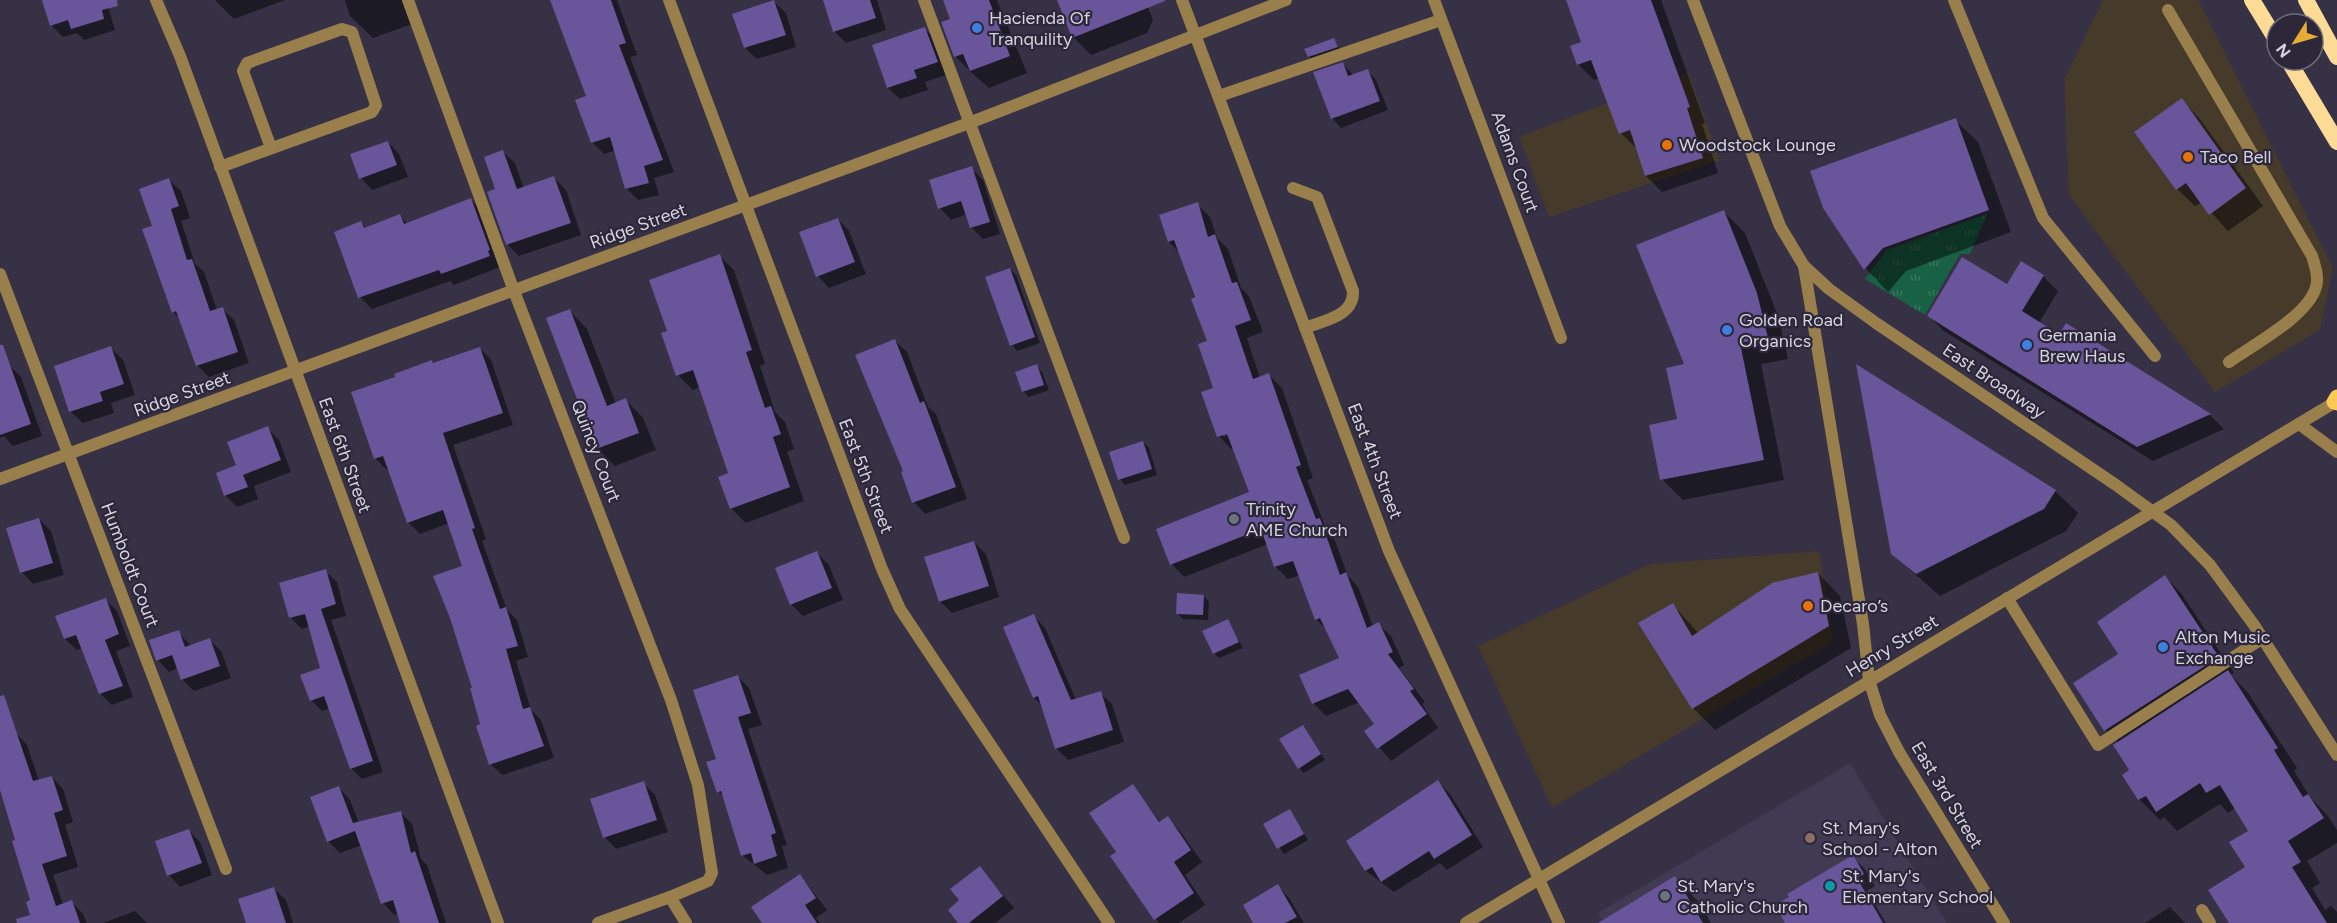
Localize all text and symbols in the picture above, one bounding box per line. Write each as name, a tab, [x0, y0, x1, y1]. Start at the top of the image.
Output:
place label: Hacienda Of Tranquility	[989, 7, 1091, 50]
north arrow	[2265, 12, 2325, 72]
marker: Hacienda Of Tranquility	[970, 21, 984, 35]
text: N	[2272, 40, 2295, 61]
street label: Adams Court	[1486, 108, 1544, 216]
place label: Woodstock Lounge	[1679, 134, 1836, 156]
marker: Woodstock Lounge	[1660, 138, 1674, 152]
place label: Taco Bell	[2200, 146, 2271, 168]
marker: Taco Bell	[2181, 150, 2195, 164]
street label: Ridge Street	[587, 198, 690, 254]
place label: Golden Road Organics	[1739, 309, 1843, 352]
marker: Golden Road Organics	[1720, 323, 1734, 337]
place label: Germania Brew Haus	[2039, 324, 2125, 367]
marker: Germania Brew Haus	[2020, 338, 2034, 352]
street label: East Broadway	[1938, 339, 2050, 424]
street label: Ridge Street	[131, 366, 234, 422]
street label: East 6th Street	[314, 394, 376, 516]
street label: Quincy Court	[566, 397, 626, 506]
street label: East 4th Street	[1343, 400, 1407, 522]
street label: East 5th Street	[834, 415, 898, 537]
place label: Trinity AME Church	[1246, 498, 1347, 541]
street label: Humboldt Court	[96, 499, 164, 631]
marker: Trinity AME Church	[1227, 512, 1241, 526]
place label: Decaro’s	[1820, 595, 1888, 617]
marker: Decaro’s	[1801, 599, 1815, 613]
street label: Henry Street	[1842, 610, 1942, 682]
place label: Alton Music Exchange	[2175, 626, 2271, 669]
marker: Alton Music Exchange	[2156, 640, 2170, 654]
street label: East 3rd Street	[1906, 738, 1988, 853]
place label: St. Mary's School - Alton	[1822, 817, 1937, 860]
marker: St. Mary's School - Alton	[1803, 831, 1817, 845]
place label: St. Mary's Elementary School	[1842, 865, 1993, 908]
place label: St. Mary's Catholic Church	[1677, 875, 1808, 918]
marker: St. Mary's Elementary School	[1823, 879, 1837, 893]
marker: St. Mary's Catholic Church	[1658, 889, 1672, 903]

